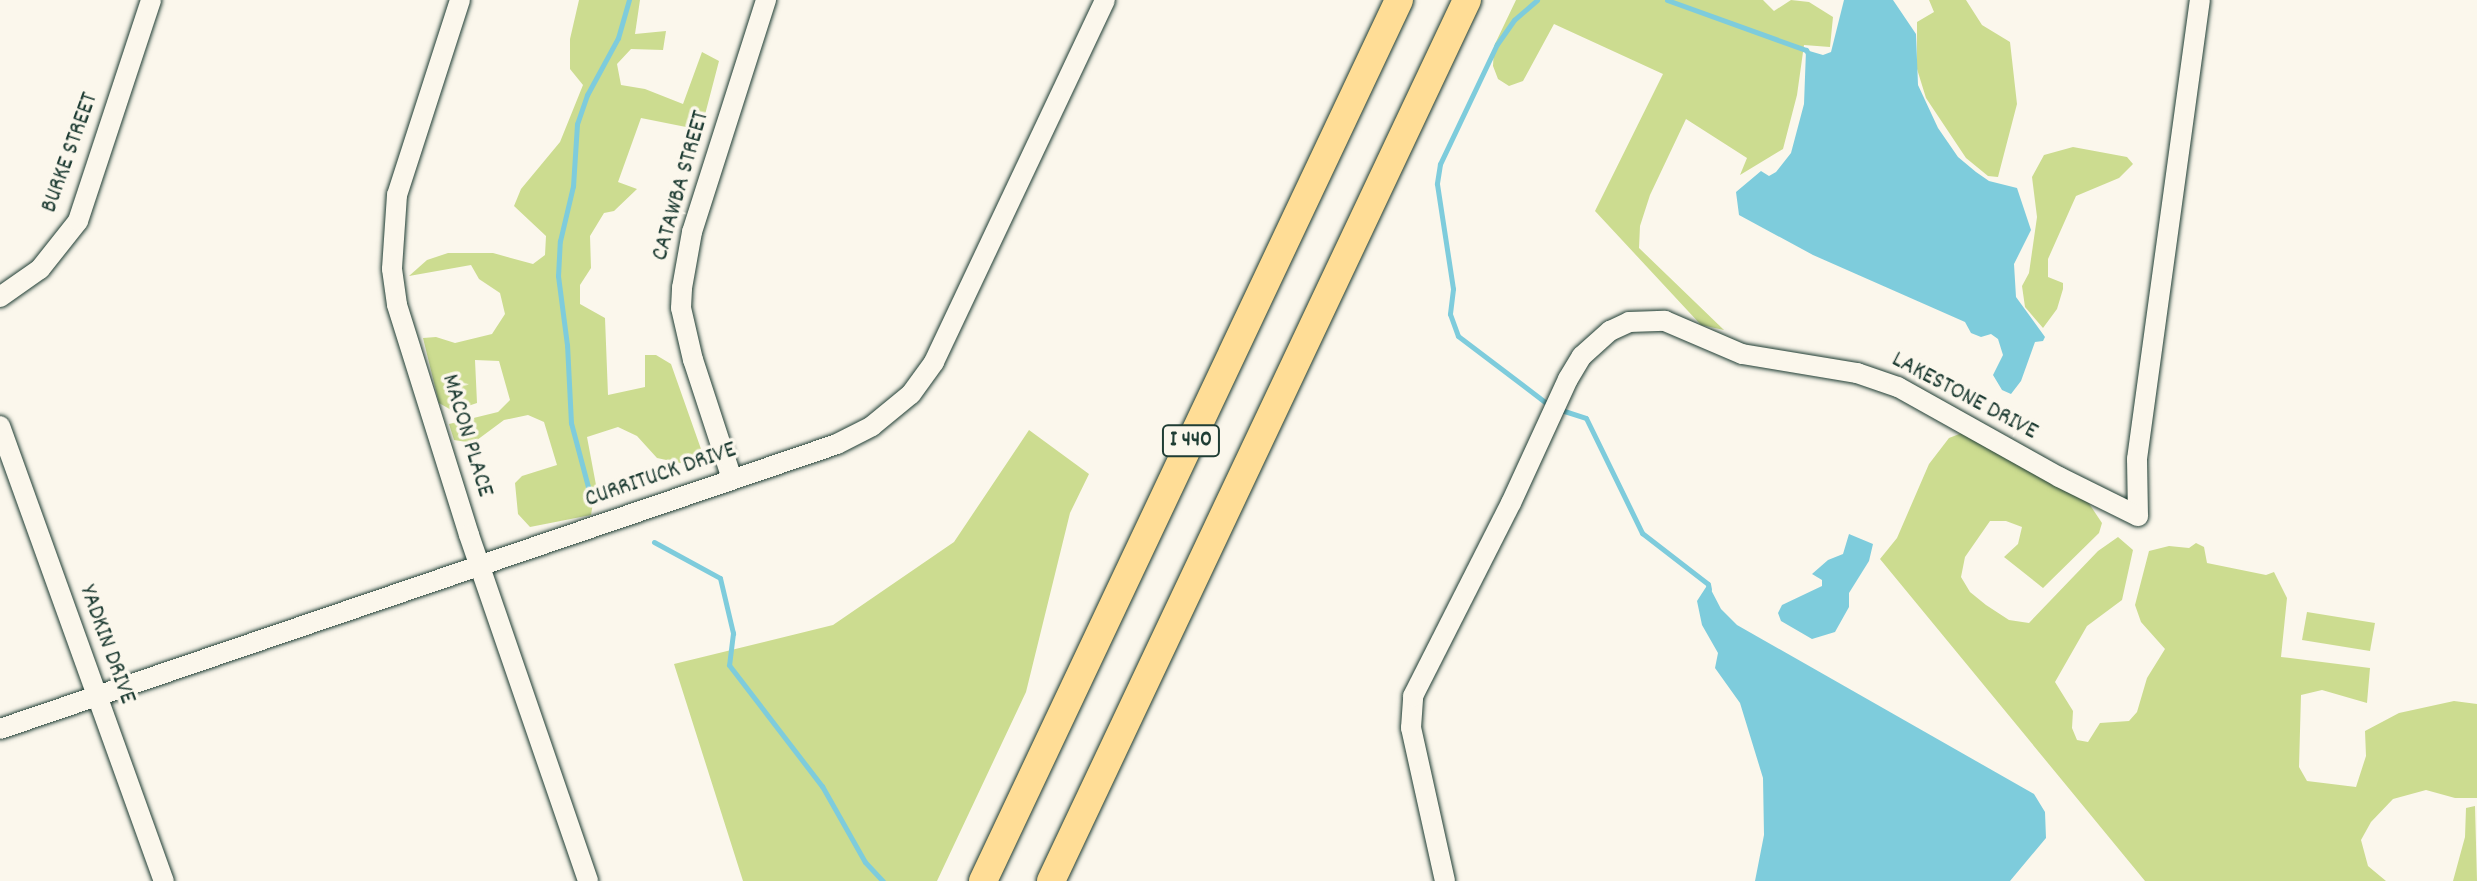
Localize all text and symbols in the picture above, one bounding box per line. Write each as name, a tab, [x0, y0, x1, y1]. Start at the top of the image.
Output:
street label: BURKE STREET	[36, 89, 106, 217]
street label: CATAWBA STREET	[647, 108, 717, 264]
street label: LAKESTONE DRIVE	[1886, 346, 2042, 448]
street label: MACON PLACE	[434, 371, 498, 501]
road number: I 440	[1161, 423, 1221, 459]
street label: CURRITUCK DRIVE	[582, 437, 740, 515]
street label: YADKIN DRIVE	[71, 582, 141, 708]

